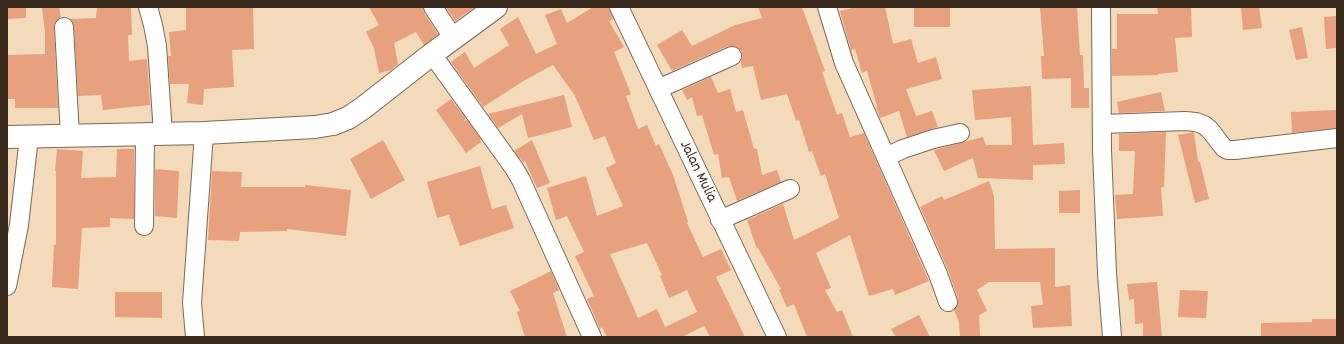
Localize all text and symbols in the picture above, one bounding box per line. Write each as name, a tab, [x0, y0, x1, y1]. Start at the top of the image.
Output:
street label: Jalan Mulia	[674, 138, 720, 206]

